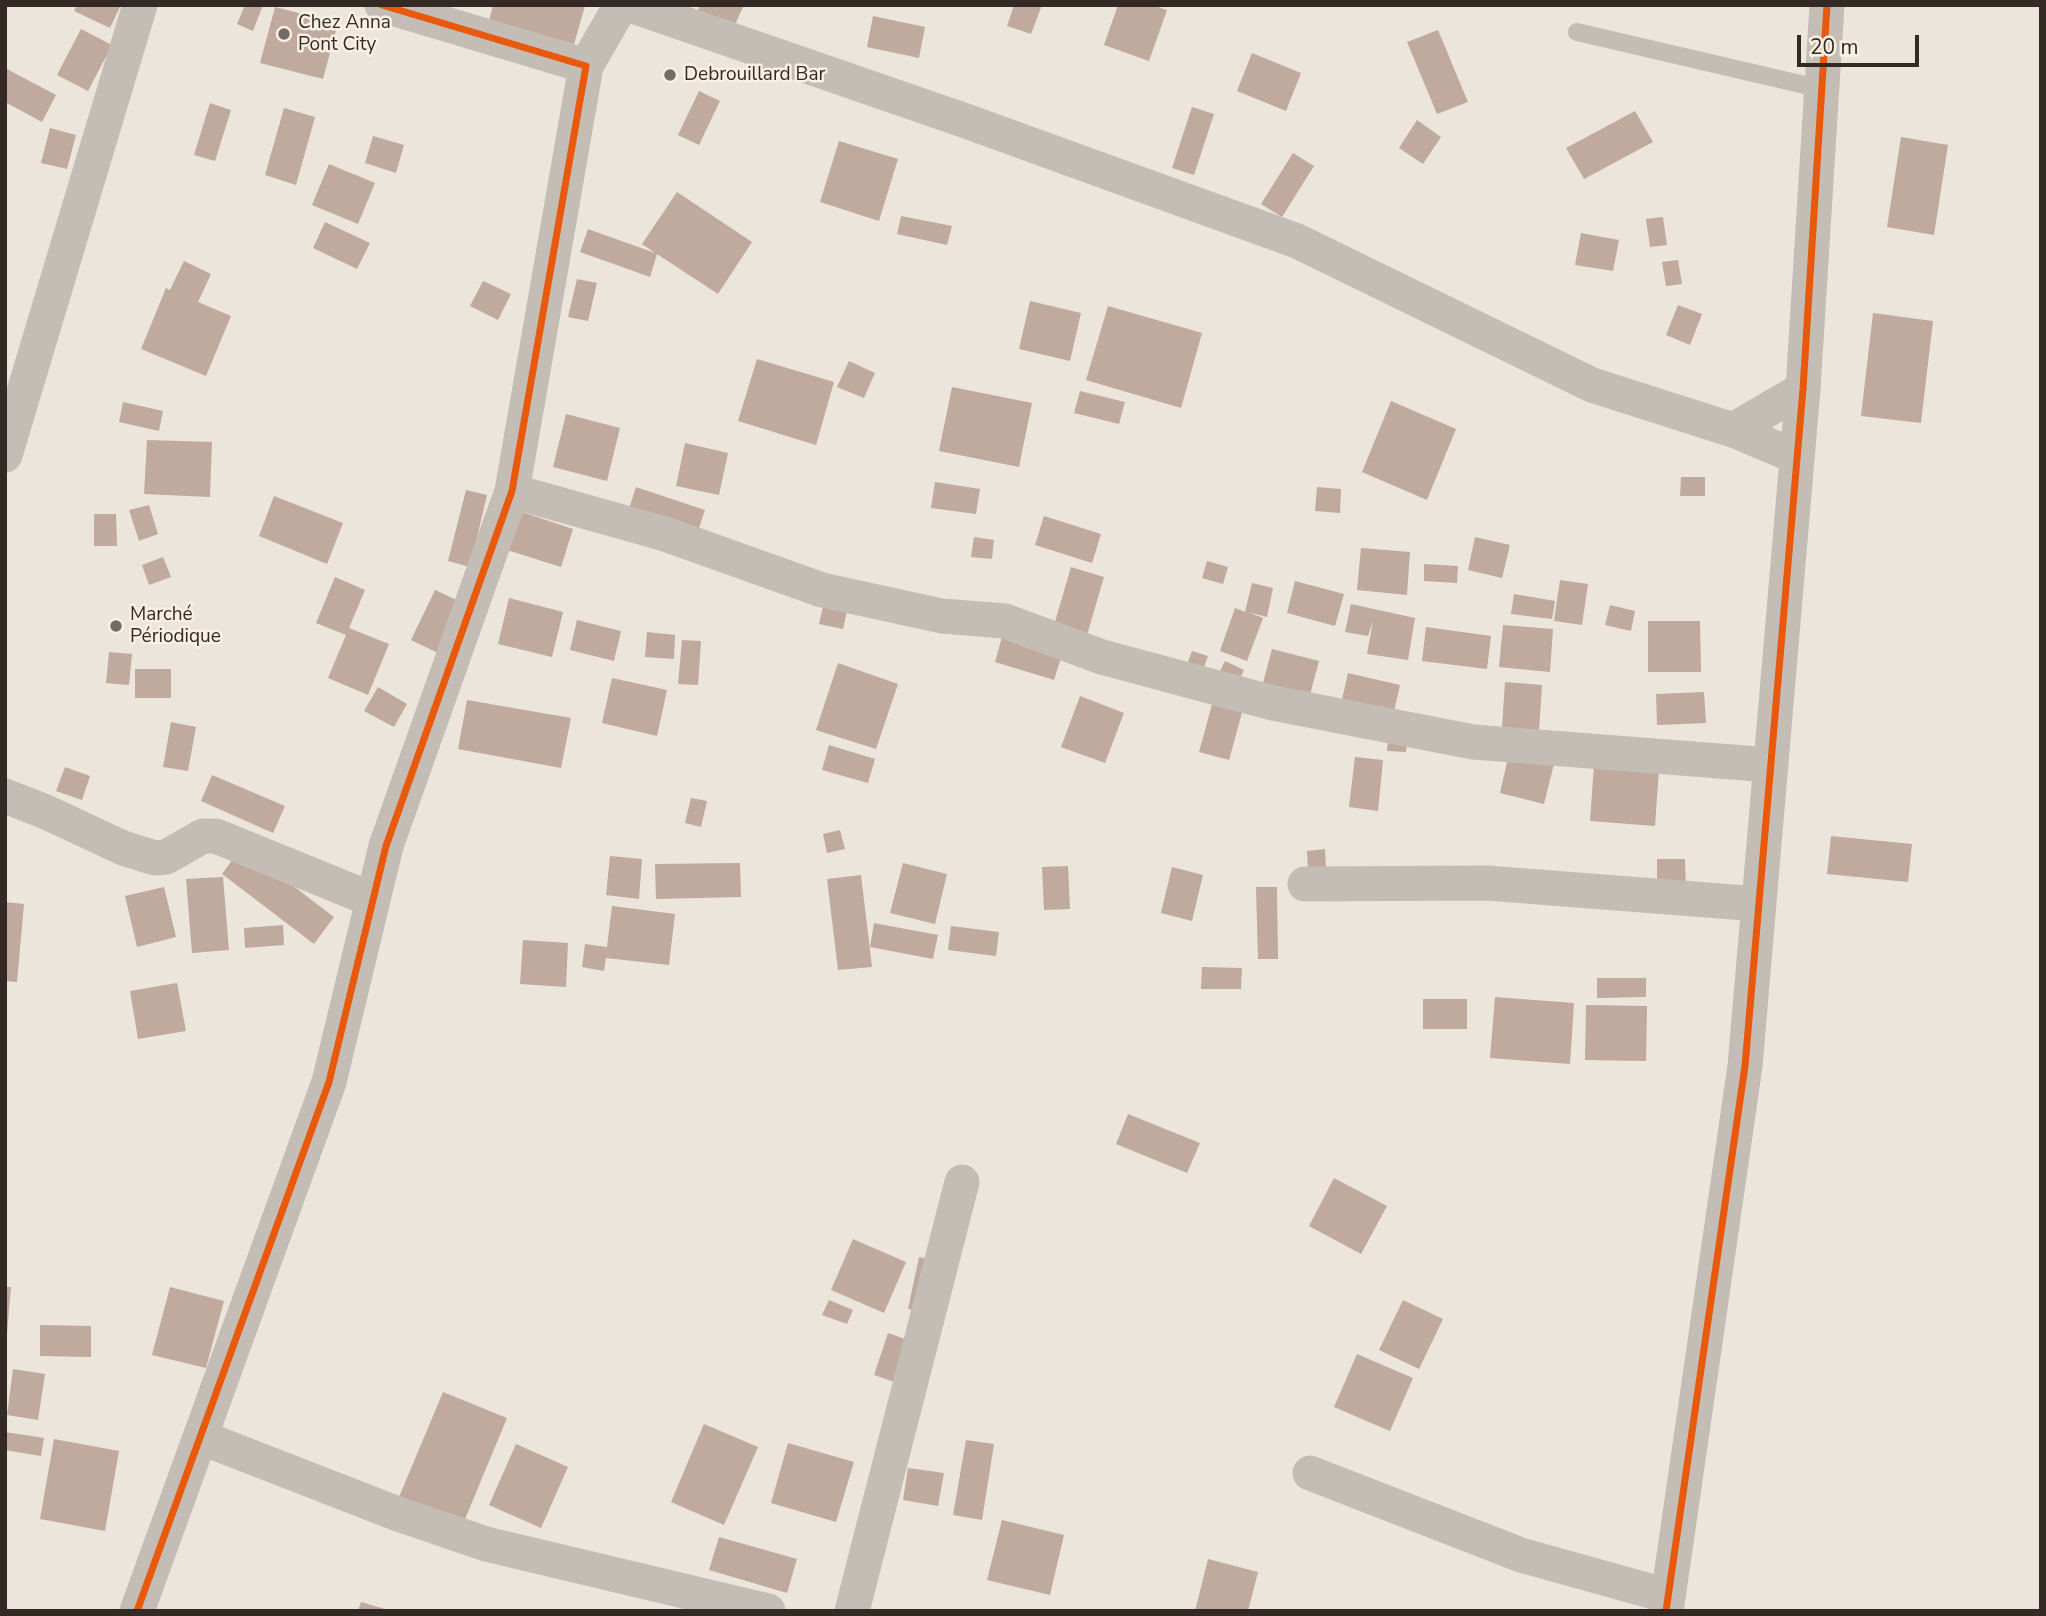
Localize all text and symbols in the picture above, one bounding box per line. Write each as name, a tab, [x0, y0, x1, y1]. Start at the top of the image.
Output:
place label: Chez Anna Pont City	[298, 12, 391, 56]
scale bar	[1801, 21, 1924, 65]
marker: Chez Anna Pont City	[276, 26, 292, 42]
text: 20 m	[1810, 33, 1859, 61]
place label: Debrouillard Bar	[684, 64, 825, 86]
marker: Debrouillard Bar	[662, 67, 678, 83]
place label: Marché Périodique	[130, 604, 221, 648]
marker: Marché Périodique	[108, 618, 124, 634]

